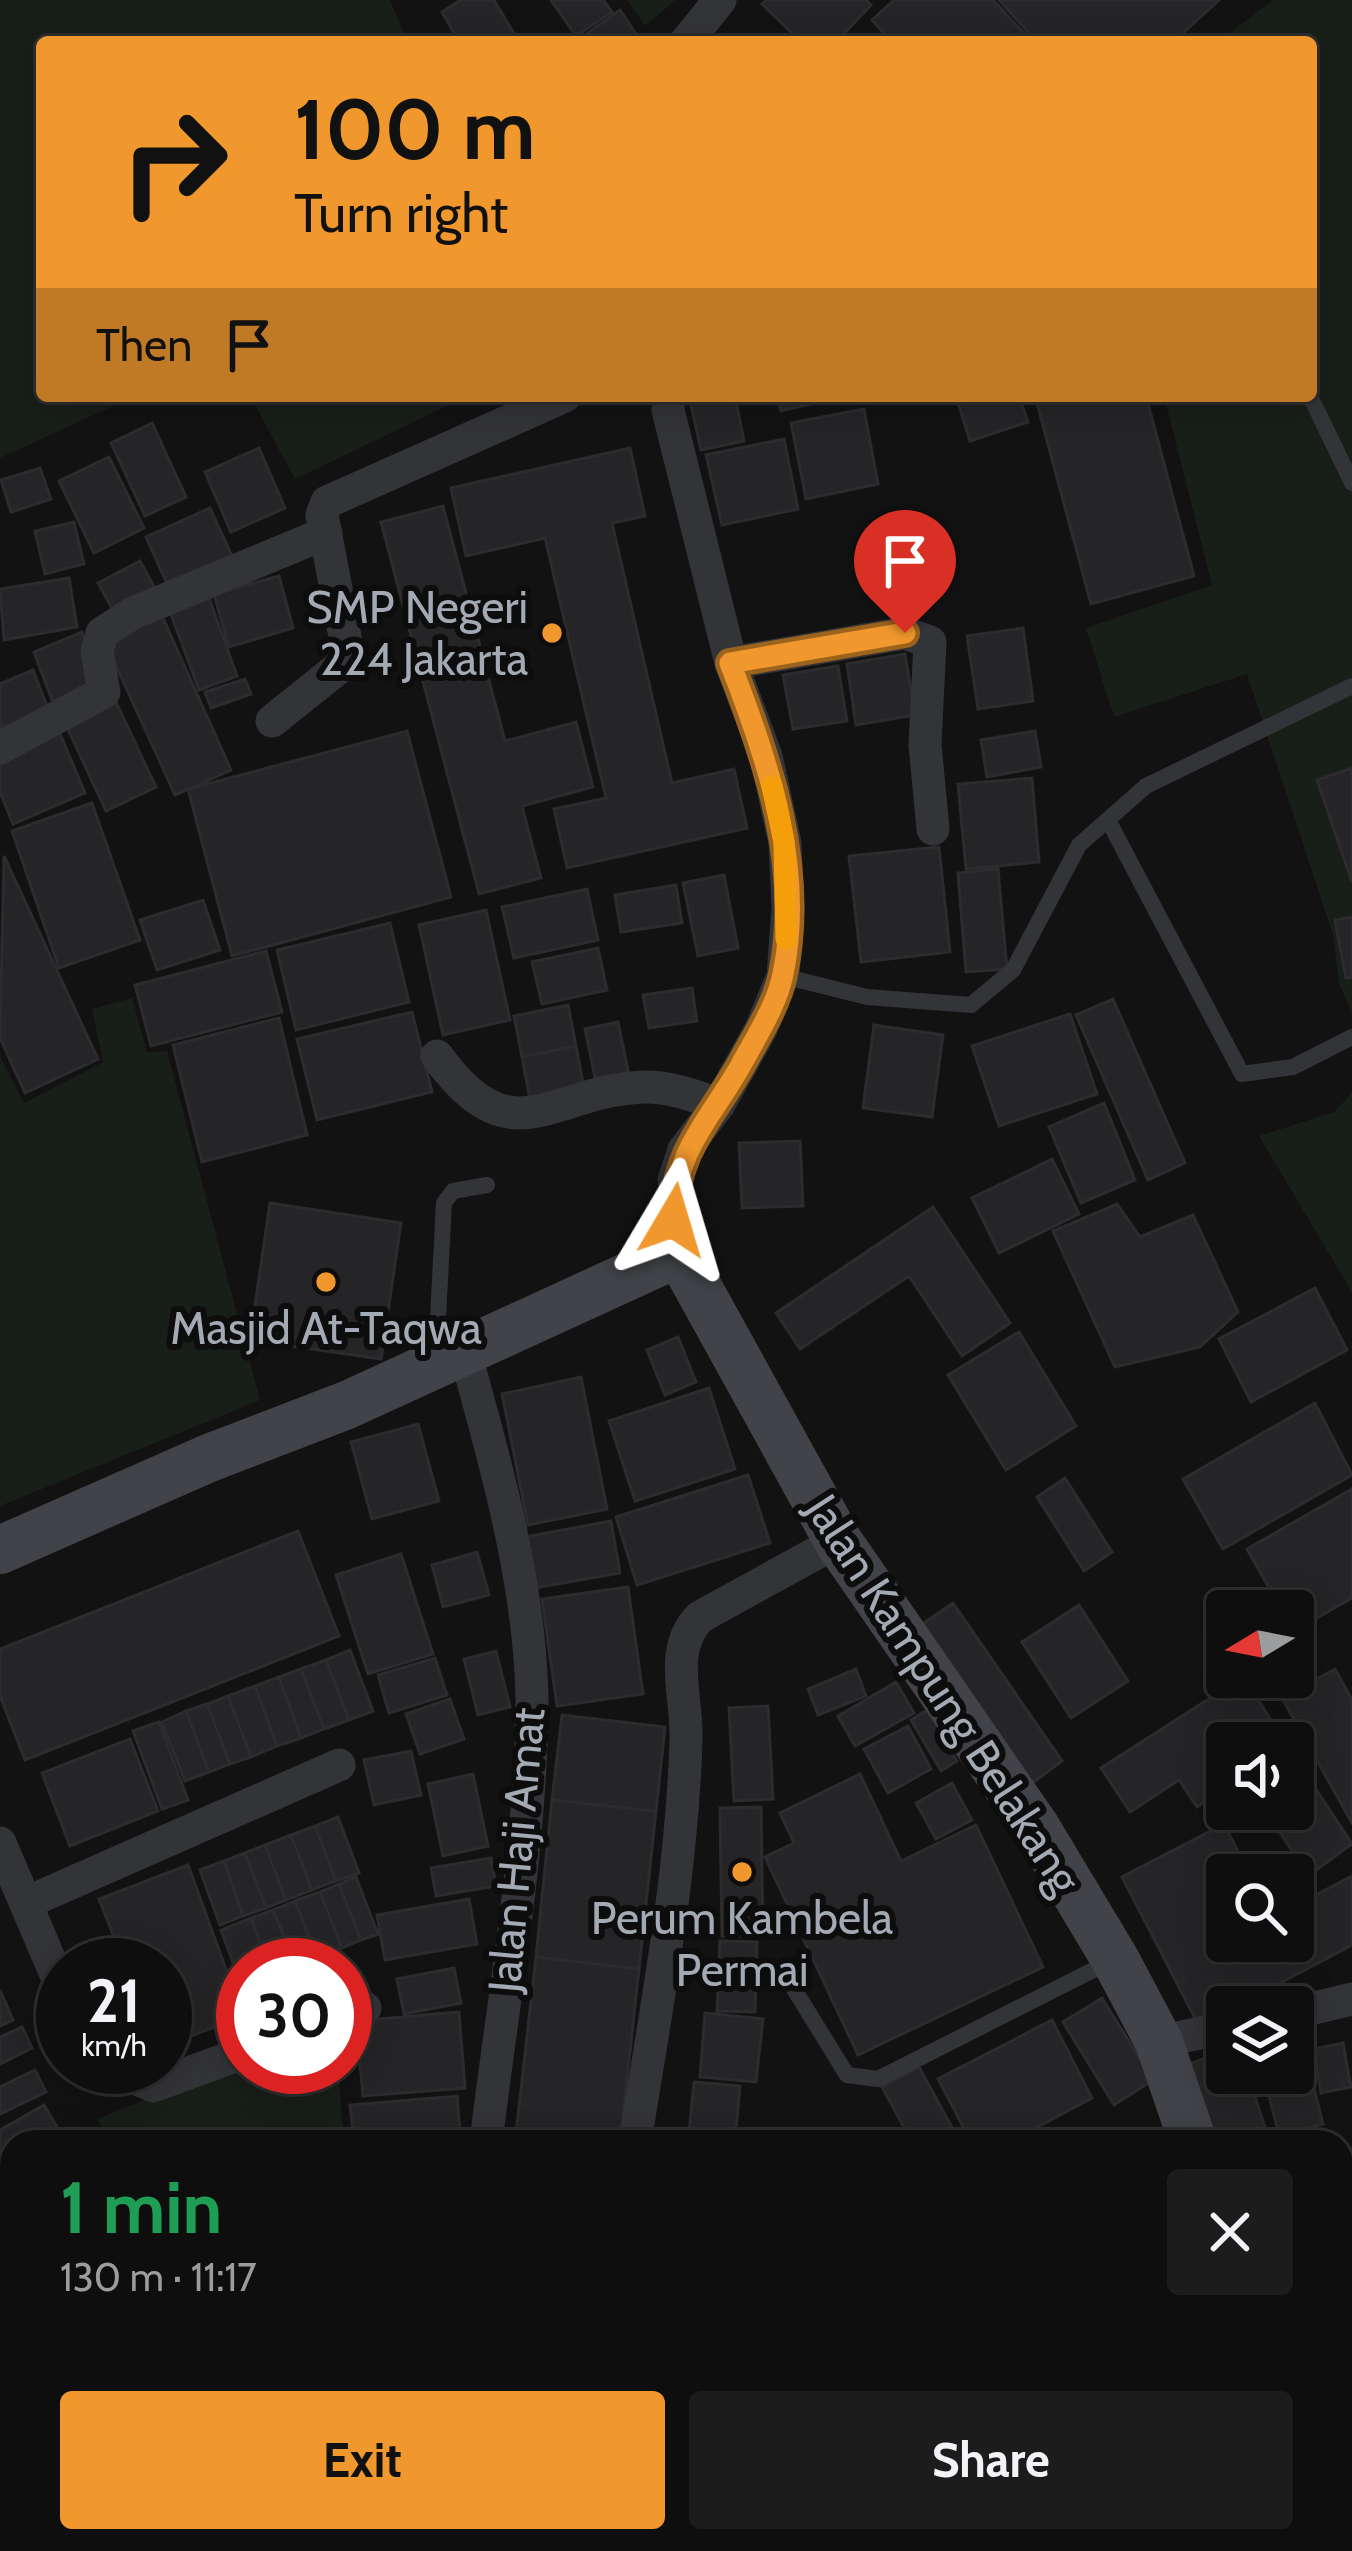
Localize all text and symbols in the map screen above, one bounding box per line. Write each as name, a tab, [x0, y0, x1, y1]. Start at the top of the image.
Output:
text: 100 m	[294, 78, 536, 180]
icon: right	[96, 84, 252, 240]
text: Turn right	[294, 180, 508, 246]
icon: arrive	[216, 312, 282, 378]
text: Then	[96, 318, 192, 372]
pin	[854, 510, 956, 633]
icon: arrive	[872, 528, 938, 594]
place label: SMP Negeri 224 Jakarta	[306, 580, 528, 686]
marker: SMP Negeri 224 Jakarta	[539, 620, 565, 646]
position arrow	[610, 1157, 736, 1283]
marker: Masjid At-Taqwa	[313, 1269, 339, 1295]
place label: Masjid At-Taqwa	[170, 1301, 482, 1355]
street label: Jalan Kampung Belakang	[794, 1484, 1093, 1904]
north arrow	[1206, 1590, 1314, 1698]
map controls	[1206, 1590, 1314, 2094]
street label: Jalan Haji Amat	[477, 1705, 555, 1996]
button: sound	[1206, 1722, 1314, 1830]
button: search	[1206, 1854, 1314, 1962]
marker: Perum Kambela Permai	[729, 1859, 755, 1885]
place label: Perum Kambela Permai	[591, 1891, 894, 1997]
speed limit sign: 30	[216, 1938, 372, 2094]
text: 21	[87, 1964, 141, 2037]
button: layers	[1206, 1986, 1314, 2094]
text: km/h	[81, 2027, 147, 2064]
text: 1 min	[60, 2164, 222, 2251]
button: close	[1167, 2169, 1293, 2295]
text: 130 m · 11:17	[60, 2253, 257, 2301]
button: Exit	[60, 2391, 665, 2529]
button: Share	[689, 2391, 1293, 2529]

